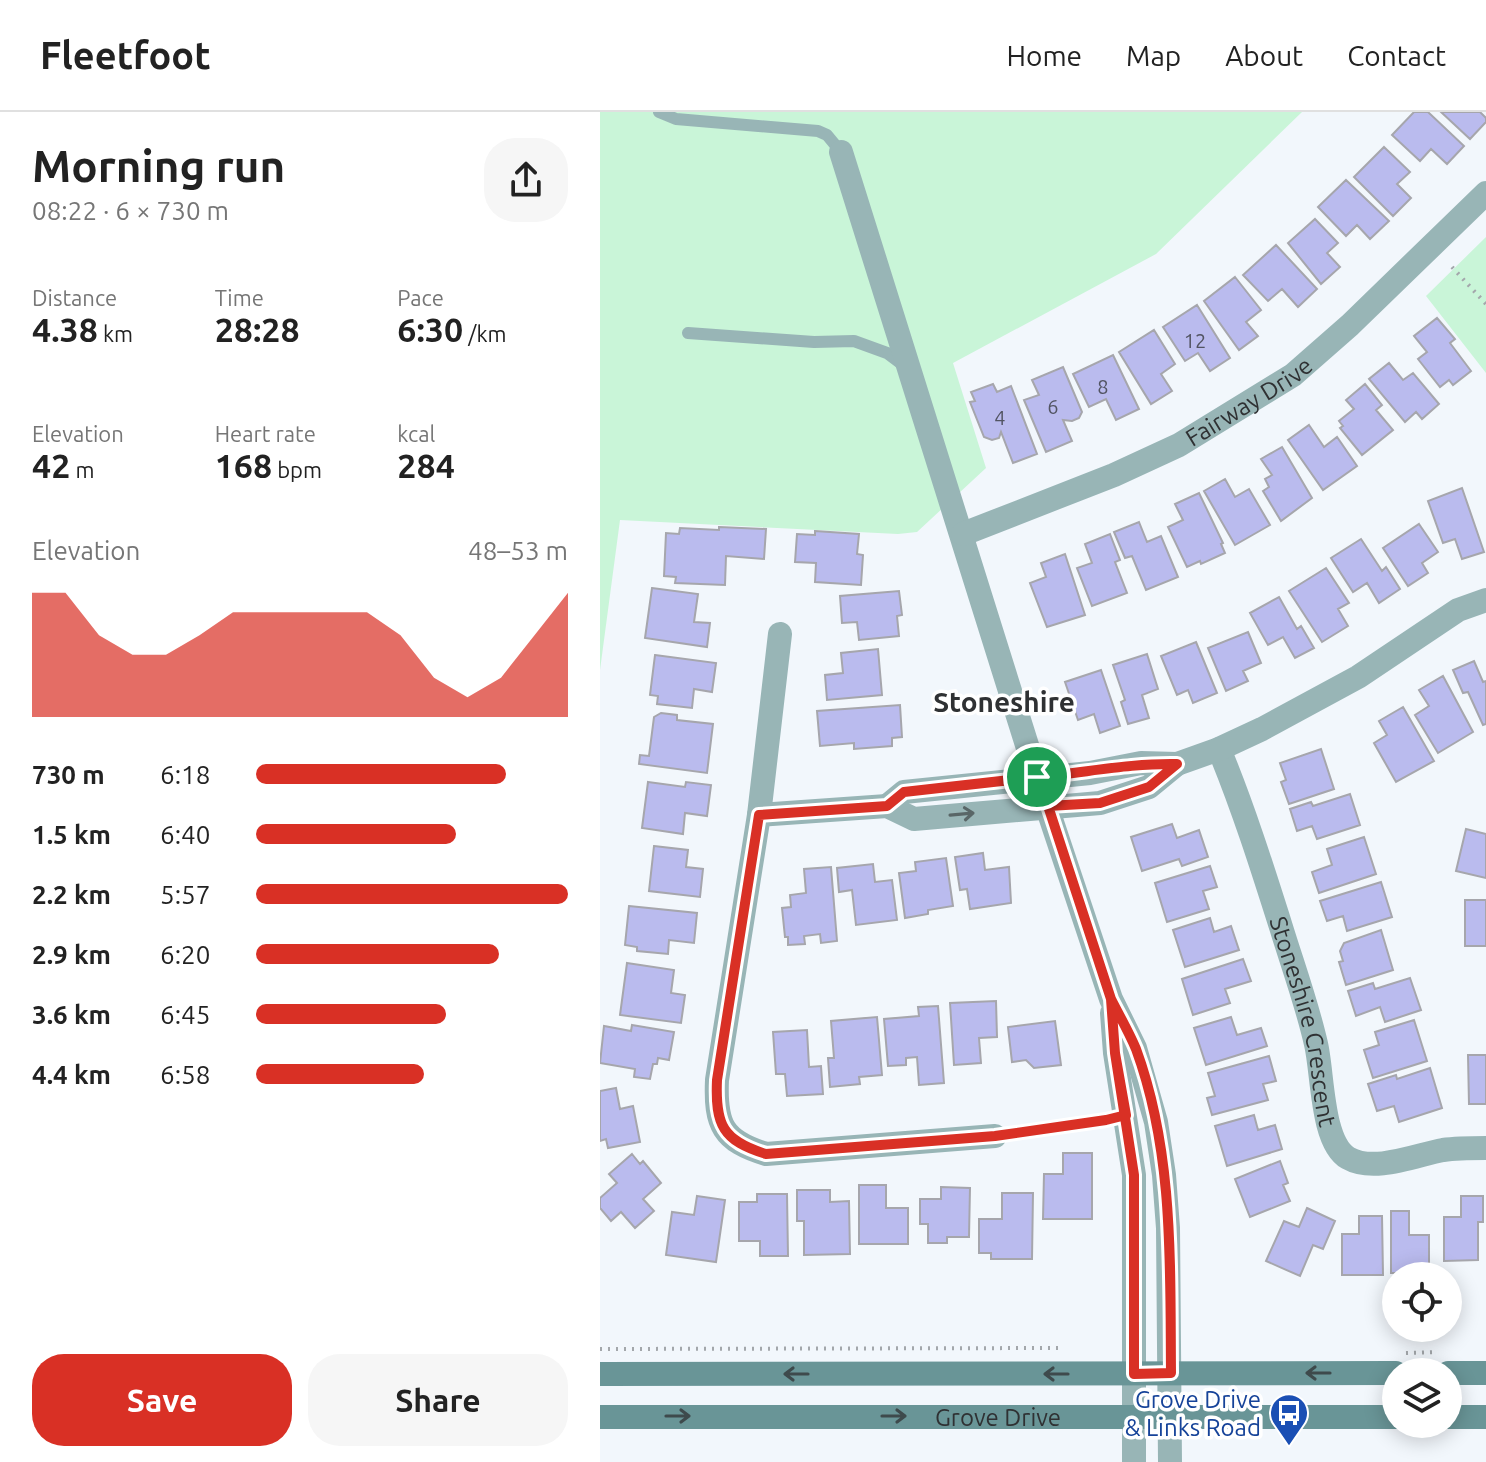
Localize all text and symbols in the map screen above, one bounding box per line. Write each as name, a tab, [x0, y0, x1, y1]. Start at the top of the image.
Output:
text: Fleetfoot	[40, 34, 211, 76]
text: Home	[1007, 40, 1082, 71]
text: Map	[1126, 40, 1181, 71]
text: About	[1225, 40, 1303, 71]
text: Contact	[1347, 40, 1446, 71]
button: share	[484, 138, 568, 222]
text: Morning run	[32, 141, 285, 190]
text: 08:22 · 6 × 730 m	[32, 196, 229, 225]
text: Distance	[32, 285, 117, 310]
text: Time	[215, 285, 264, 310]
text: Pace	[397, 285, 444, 310]
text: 4.38	[32, 310, 98, 348]
text: 28:28	[215, 310, 300, 348]
text: 6:30	[397, 310, 463, 348]
text: km	[98, 321, 133, 346]
text: /km	[463, 321, 507, 346]
house number: 12	[1184, 329, 1206, 352]
street label: Fairway Drive	[1181, 351, 1317, 451]
house number: 8	[1097, 375, 1109, 398]
house number: 6	[1047, 395, 1059, 418]
house number: 4	[994, 406, 1006, 429]
text: Elevation	[32, 421, 124, 446]
text: Heart rate	[215, 421, 316, 446]
text: kcal	[397, 421, 435, 446]
text: 42	[32, 446, 70, 484]
text: 168	[215, 446, 272, 484]
text: 284	[397, 446, 455, 484]
text: m	[70, 457, 94, 482]
text: bpm	[272, 457, 322, 482]
text: Elevation	[32, 536, 140, 565]
text: 48–53 m	[468, 536, 568, 565]
district label: Stoneshire	[933, 686, 1075, 717]
pin	[1003, 743, 1071, 811]
icon: arrive	[1015, 755, 1059, 799]
text: 730 m	[32, 760, 105, 789]
text: 6:18	[160, 760, 210, 789]
one-way arrow	[948, 806, 975, 821]
text: 1.5 km	[32, 820, 111, 849]
text: 6:40	[160, 820, 210, 849]
text: 2.2 km	[32, 880, 111, 909]
text: 5:57	[160, 880, 210, 909]
street label: Stoneshire Crescent	[1265, 913, 1342, 1130]
text: 2.9 km	[32, 940, 111, 969]
text: 6:20	[160, 940, 210, 969]
text: 3.6 km	[32, 1000, 111, 1029]
text: 6:45	[160, 1000, 210, 1029]
text: 4.4 km	[32, 1060, 111, 1089]
text: 6:58	[160, 1060, 210, 1089]
map controls	[1382, 1262, 1462, 1438]
button: locate	[1382, 1262, 1462, 1342]
button: Save	[32, 1354, 292, 1446]
button: Share	[308, 1354, 568, 1446]
button: layers	[1382, 1358, 1462, 1438]
one-way arrow	[1305, 1365, 1332, 1381]
one-way arrow	[783, 1366, 810, 1381]
one-way arrow	[1043, 1366, 1070, 1382]
place label: Grove Drive & Links Road	[1125, 1386, 1261, 1441]
bus stop icon: Grove Drive & Links Road	[1268, 1392, 1310, 1447]
street label: Grove Drive	[935, 1404, 1061, 1431]
one-way arrow	[664, 1408, 691, 1424]
one-way arrow	[880, 1408, 907, 1424]

